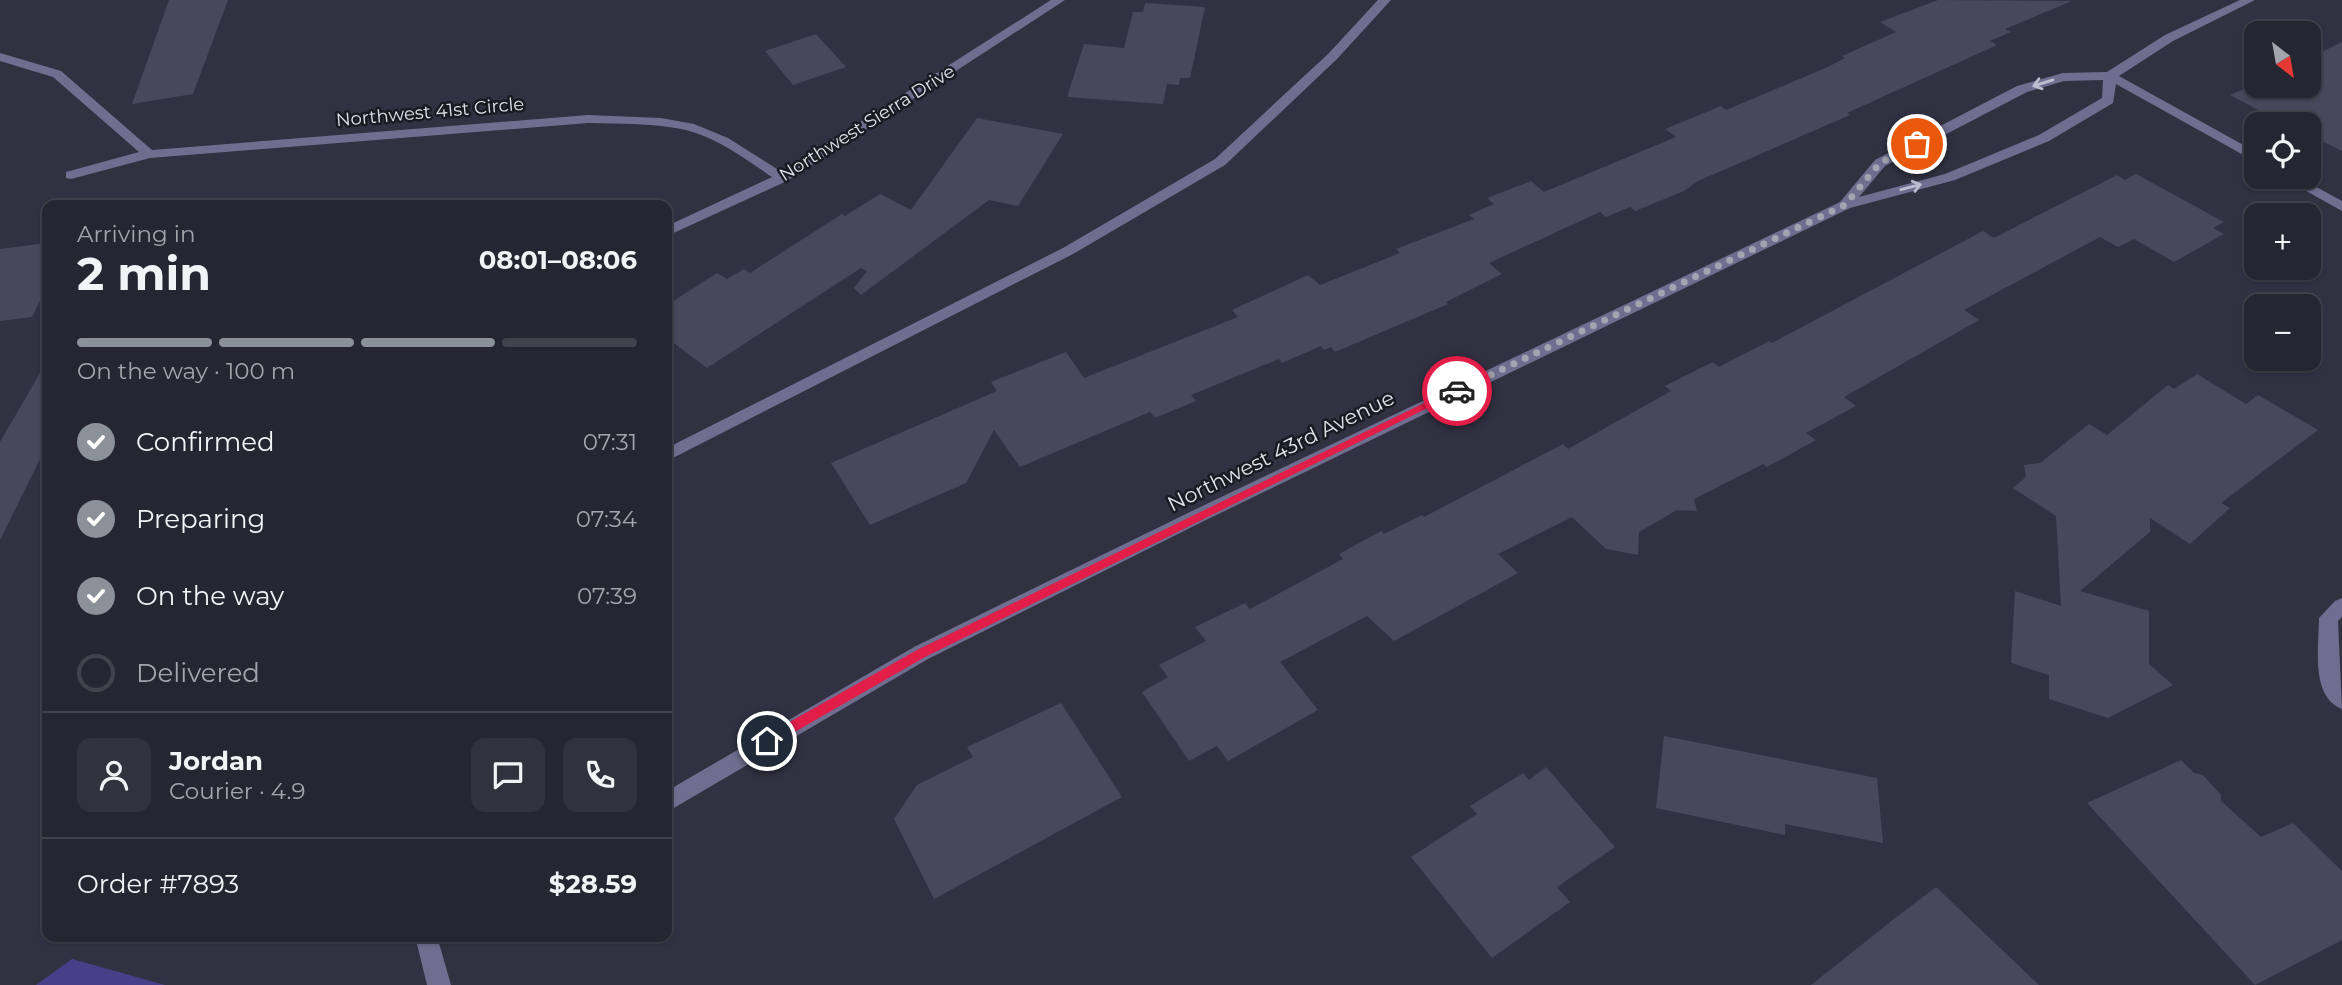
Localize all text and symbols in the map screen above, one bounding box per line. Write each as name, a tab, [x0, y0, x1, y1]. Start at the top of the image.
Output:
north arrow	[2244, 21, 2320, 98]
map controls	[2244, 21, 2321, 371]
street label: Northwest Sierra Drive	[775, 60, 959, 186]
one-way arrow	[2032, 78, 2054, 91]
street label: Northwest 41st Circle	[335, 93, 525, 131]
button: locate	[2244, 112, 2321, 189]
pin	[1887, 114, 1947, 174]
icon: bag	[1898, 125, 1936, 163]
one-way arrow	[1900, 180, 1922, 193]
button: +	[2244, 203, 2321, 280]
text: Arriving in	[77, 220, 196, 248]
text: 08:01–08:06	[479, 244, 637, 276]
text: 2 min	[77, 245, 211, 302]
button: −	[2244, 294, 2321, 371]
courier	[1422, 356, 1492, 426]
text: On the way · 100 m	[77, 357, 295, 385]
icon: car	[1438, 372, 1476, 410]
street label: Northwest 43rd Avenue	[1163, 385, 1398, 516]
icon: check	[77, 423, 115, 461]
text: Confirmed	[136, 426, 275, 458]
text: 07:31	[583, 428, 637, 456]
icon: check	[77, 500, 115, 538]
text: Preparing	[136, 503, 265, 535]
text: 07:34	[576, 505, 637, 533]
icon: check	[77, 577, 115, 615]
text: On the way	[136, 580, 284, 612]
text: 07:39	[577, 582, 637, 610]
text: Delivered	[136, 657, 260, 689]
pin	[737, 711, 797, 771]
icon: home	[748, 722, 786, 760]
button: person	[77, 738, 151, 812]
button: chat	[471, 738, 545, 812]
button: phone	[563, 738, 637, 812]
text: Jordan	[169, 745, 263, 777]
text: Courier · 4.9	[169, 777, 305, 805]
text: Order #7893	[77, 868, 239, 900]
text: $28.59	[549, 868, 637, 900]

